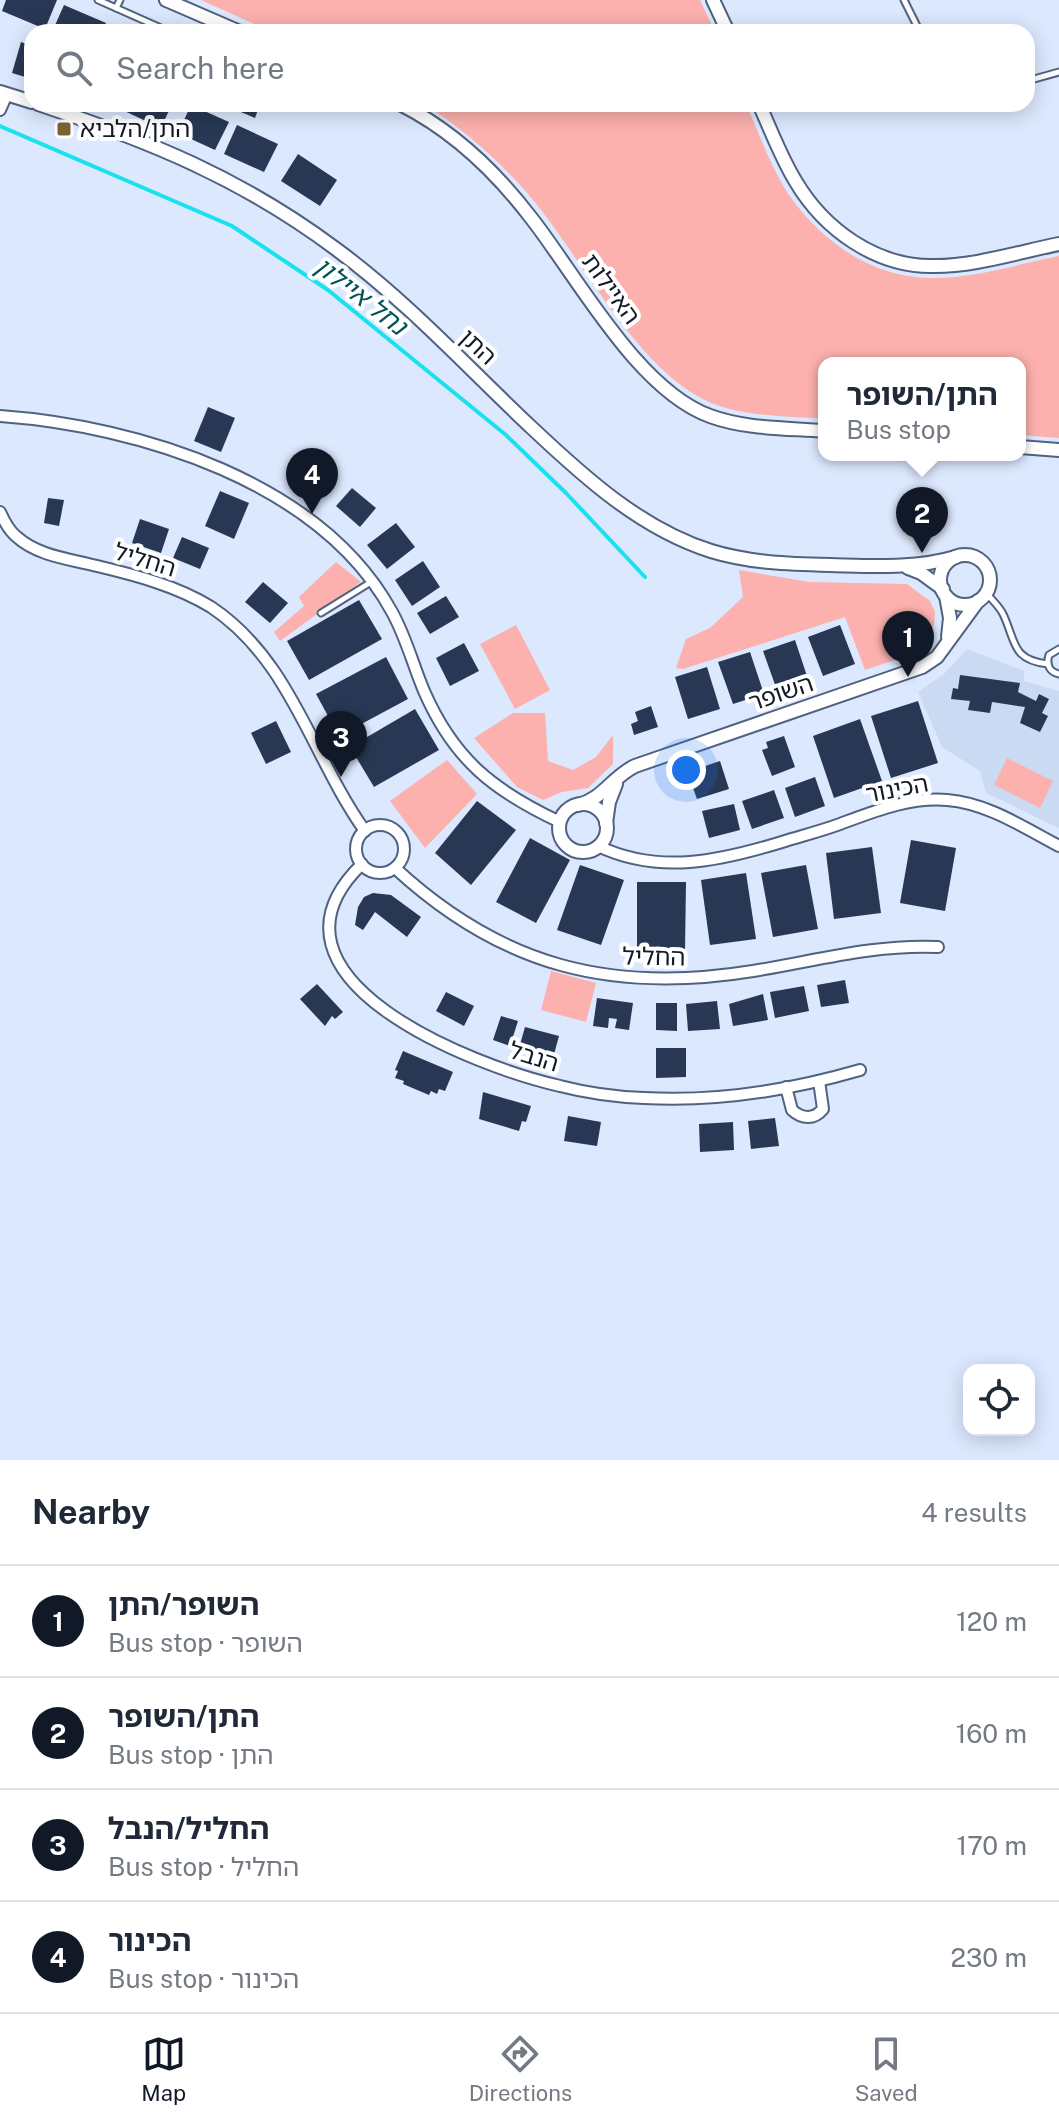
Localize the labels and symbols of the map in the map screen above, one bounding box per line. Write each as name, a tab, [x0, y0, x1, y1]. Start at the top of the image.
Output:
place label: התן/הלביא	[80, 114, 190, 142]
marker: התן/הלביא	[55, 120, 73, 138]
street label: האיילות	[577, 248, 647, 329]
water label: נחל איילון	[309, 250, 415, 342]
street label: התן	[455, 323, 503, 370]
pin: 4	[286, 448, 338, 514]
pin: 2	[896, 487, 948, 553]
street label: החליל	[111, 536, 180, 582]
pin: 1	[882, 611, 934, 677]
street label: השופר	[745, 668, 817, 716]
pin: 3	[315, 711, 367, 777]
your location	[666, 750, 706, 790]
street label: הכינור	[863, 768, 930, 808]
street label: החליל	[622, 941, 686, 971]
street label: הנבל	[506, 1035, 562, 1077]

